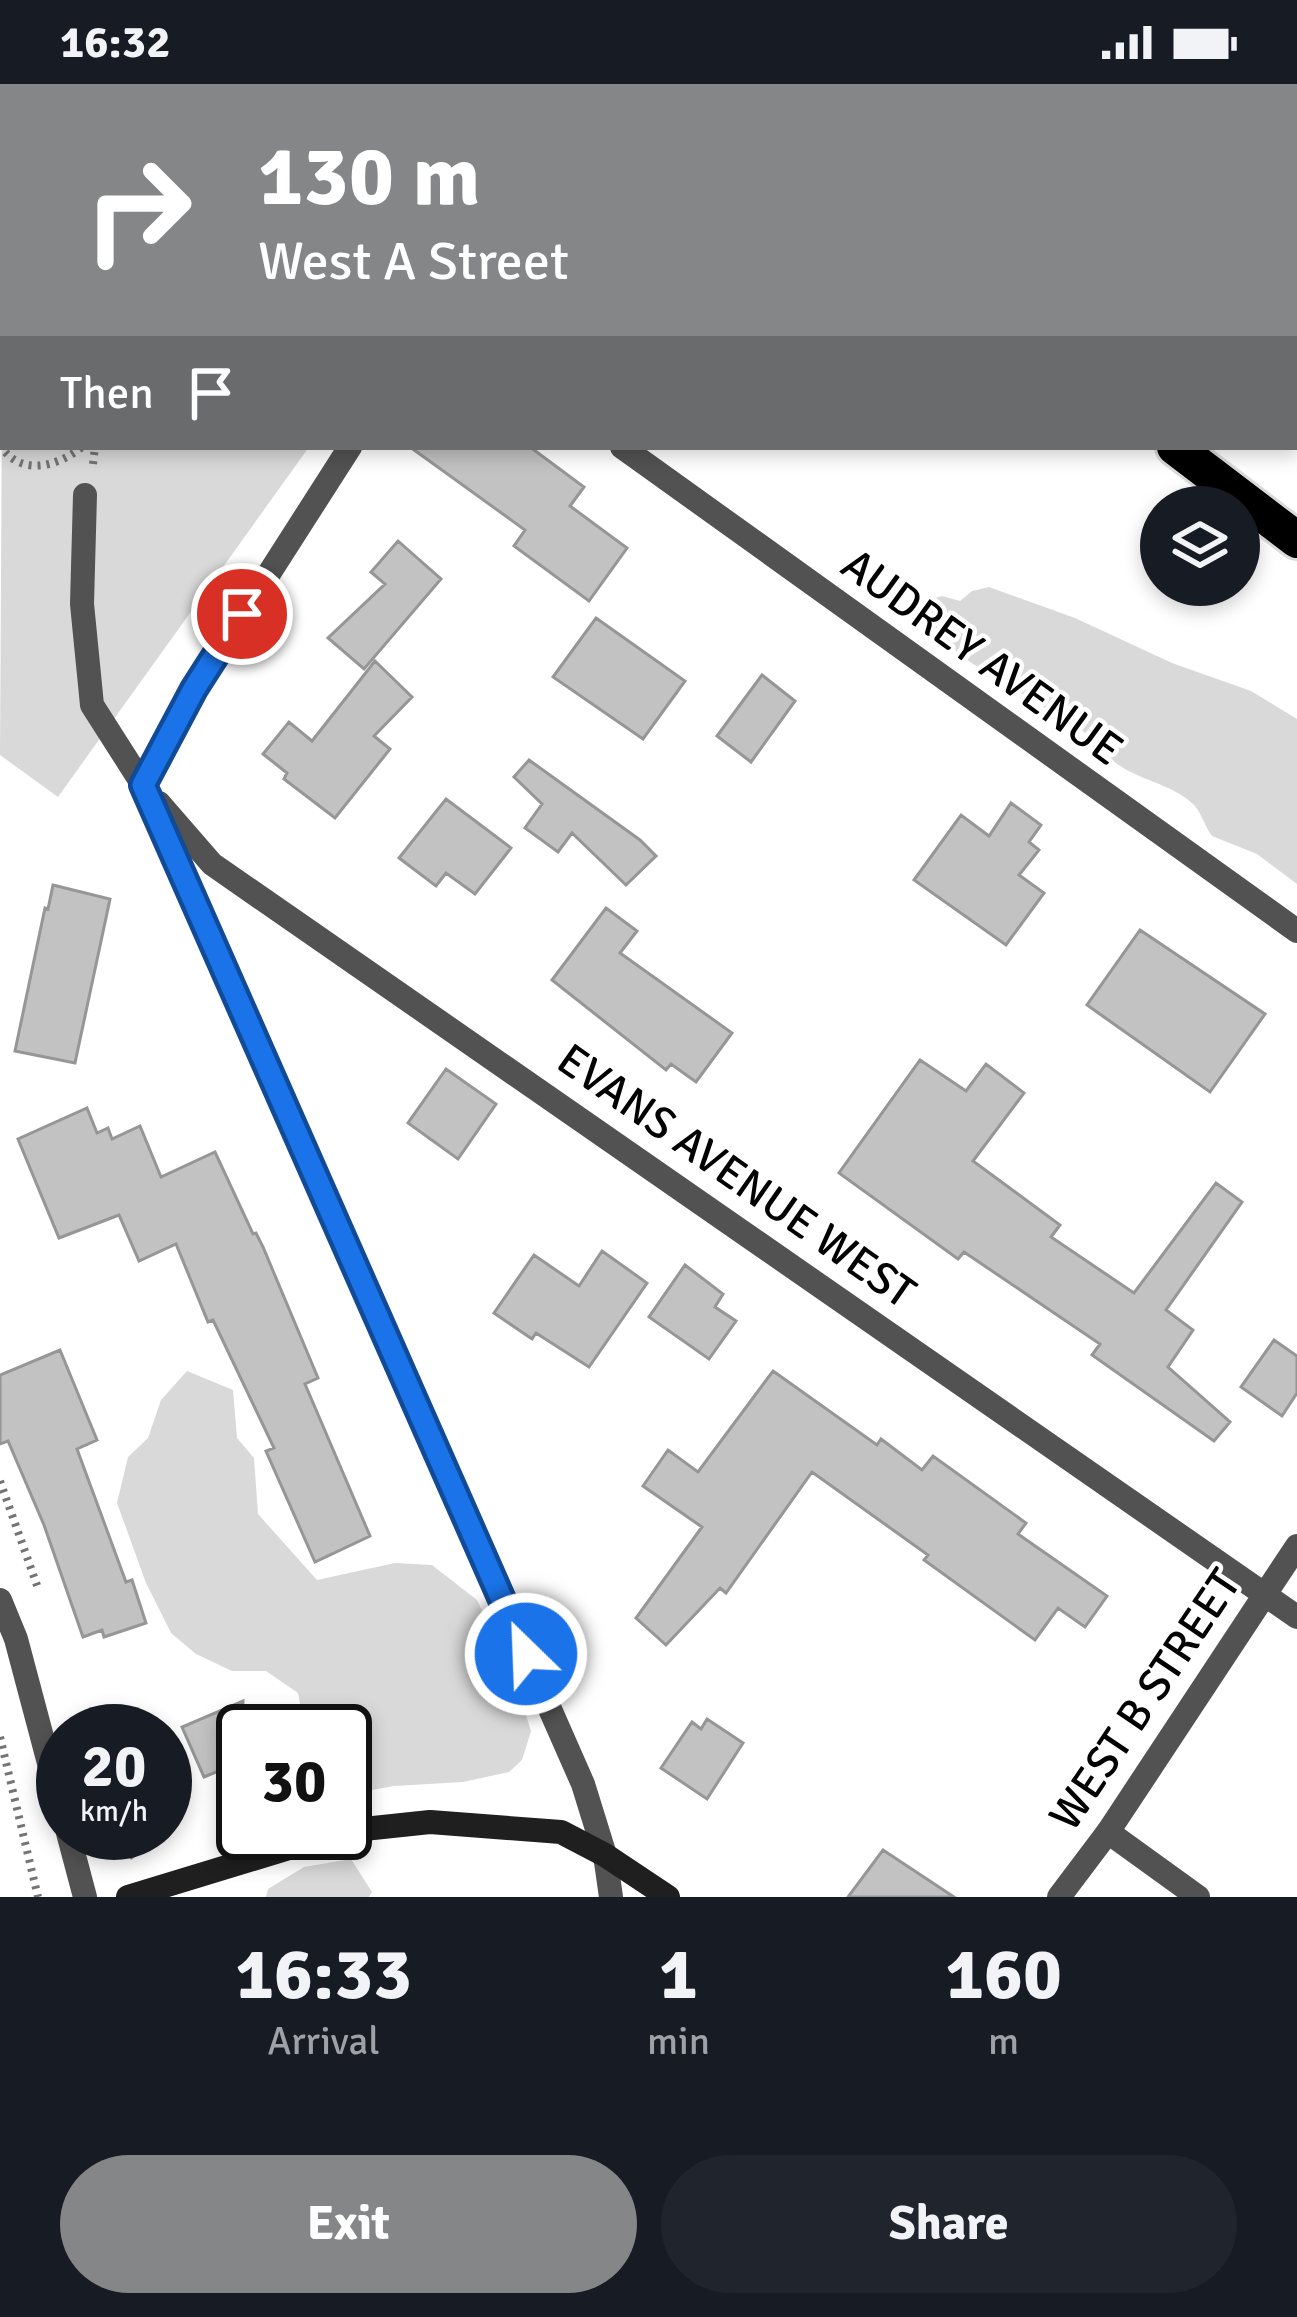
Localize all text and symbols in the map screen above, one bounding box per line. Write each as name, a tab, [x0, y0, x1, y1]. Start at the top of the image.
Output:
text: 16:32	[60, 15, 170, 70]
text: 130 m	[258, 125, 480, 229]
icon: right	[60, 132, 216, 288]
text: West A Street	[258, 228, 569, 295]
icon: arrive	[178, 360, 244, 426]
text: Then	[60, 366, 154, 421]
map controls	[1140, 486, 1260, 606]
button: layers	[1140, 486, 1260, 606]
street label: AUDREY AVENUE	[831, 537, 1133, 778]
pin	[191, 563, 293, 665]
icon: arrive	[209, 581, 275, 647]
street label: EVANS AVENUE WEST	[547, 1032, 926, 1320]
street label: WEST B STREET	[1038, 1559, 1253, 1841]
position arrow	[463, 1591, 589, 1717]
speed limit sign: 30	[216, 1704, 372, 1860]
text: 20	[82, 1730, 146, 1804]
text: km/h	[80, 1793, 148, 1830]
text: 16:33	[235, 1930, 412, 2019]
text: 1	[659, 1930, 698, 2019]
text: 160	[945, 1930, 1062, 2019]
text: Arrival	[267, 2017, 380, 2065]
text: min	[647, 2017, 710, 2065]
text: m	[988, 2017, 1019, 2065]
button: Exit	[60, 2155, 637, 2293]
button: Share	[661, 2155, 1237, 2293]

